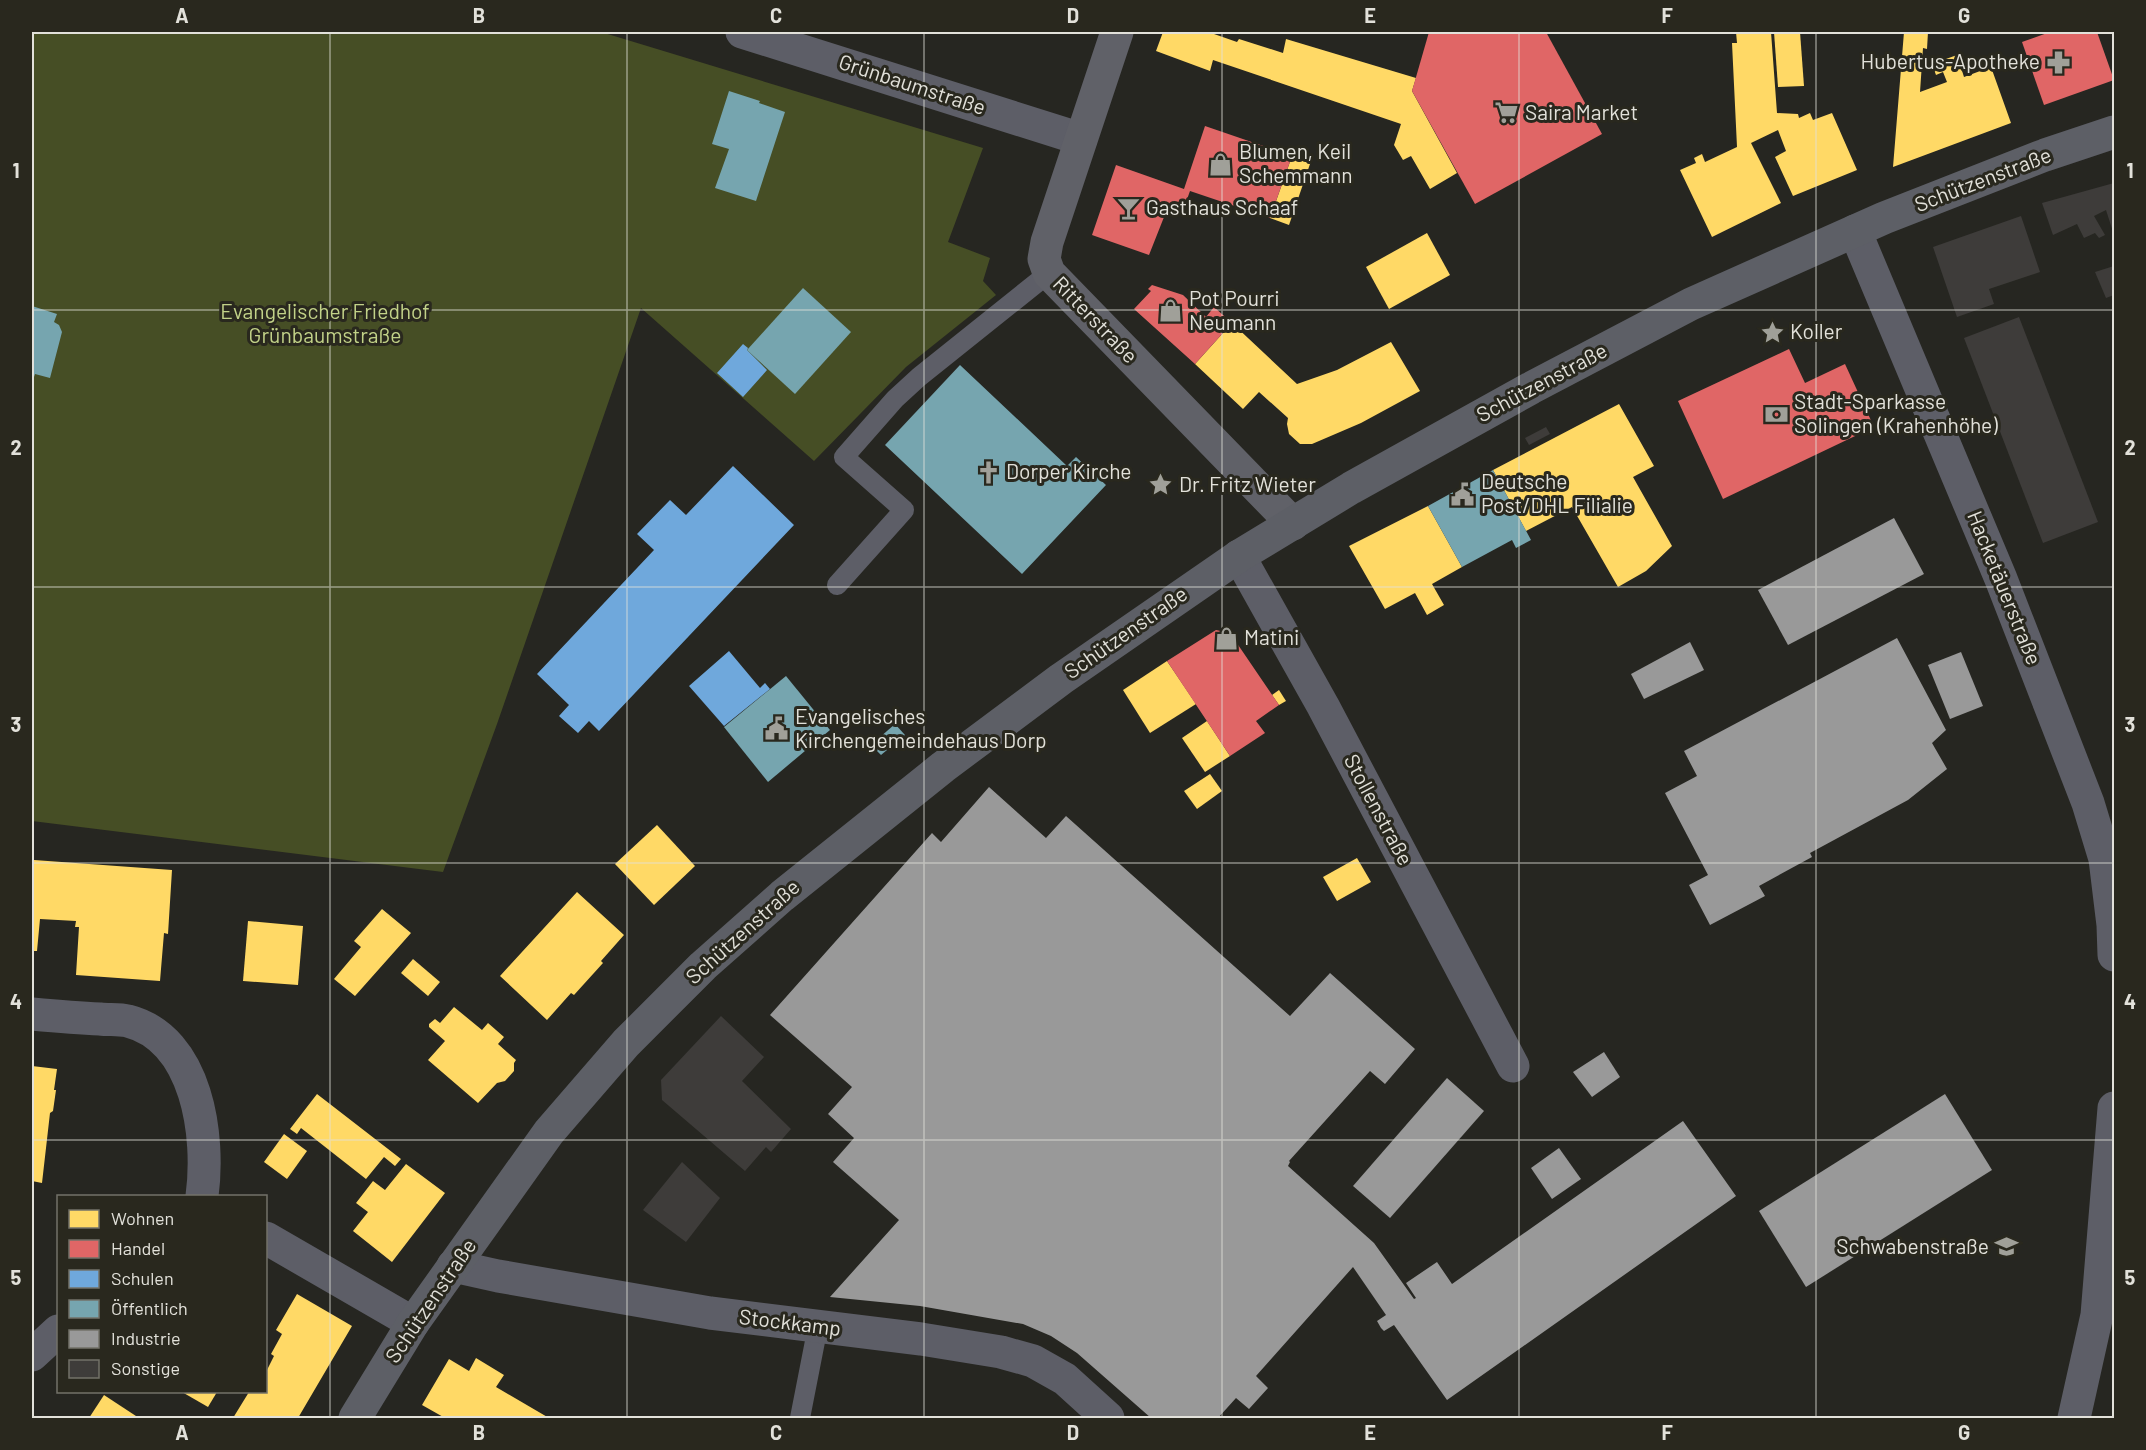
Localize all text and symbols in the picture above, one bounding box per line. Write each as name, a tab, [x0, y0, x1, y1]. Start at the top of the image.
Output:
text: A	[175, 3, 189, 27]
text: B	[473, 3, 485, 27]
text: C	[770, 3, 782, 27]
text: D	[1067, 3, 1079, 27]
text: E	[1364, 3, 1376, 27]
text: F	[1661, 3, 1673, 27]
text: G	[1958, 3, 1970, 27]
street label: Grünbaumstraße	[836, 48, 989, 119]
place label: Hubertus-Apotheke	[1860, 48, 2040, 73]
pharmacy icon: Hubertus-Apotheke	[2045, 49, 2071, 75]
place label: Saira Market	[1525, 99, 1638, 124]
supermarket icon: Saira Market	[1494, 100, 1520, 126]
place label: Blumen, Keil Schemmann	[1239, 138, 1353, 187]
street label: Schützenstraße	[1911, 141, 2054, 216]
shop icon: Blumen, Keil Schemmann	[1208, 151, 1234, 177]
text: 1	[12, 158, 20, 182]
text: 1	[2126, 158, 2134, 182]
place label: Gasthaus Schaaf	[1146, 194, 1298, 219]
bar icon: Gasthaus Schaaf	[1115, 195, 1141, 221]
street label: Ritterstraße	[1049, 270, 1144, 368]
place label: Pot Pourri Neumann	[1189, 285, 1280, 334]
park label: Evangelischer Friedhof Grünbaumstraße	[220, 298, 430, 347]
shop icon: Pot Pourri Neumann	[1158, 298, 1184, 324]
place label: Koller	[1790, 318, 1843, 343]
place icon: Koller	[1759, 319, 1785, 345]
street label: Schützenstraße	[1472, 337, 1611, 427]
place label: Stadt-Sparkasse Solingen (Krahenhöhe)	[1794, 388, 1998, 437]
bank icon: Stadt-Sparkasse Solingen (Krahenhöhe)	[1763, 401, 1789, 427]
text: 2	[10, 435, 22, 459]
text: 2	[2124, 435, 2136, 459]
place label: Dorper Kirche	[1006, 458, 1132, 483]
church icon: Dorper Kirche	[975, 459, 1001, 485]
place label: Deutsche Post/DHL Filialie	[1481, 468, 1633, 517]
place label: Dr. Fritz Wieter	[1179, 471, 1316, 496]
place icon: Dr. Fritz Wieter	[1148, 472, 1174, 498]
public building icon: Deutsche Post/DHL Filialie	[1450, 481, 1476, 507]
street label: Hacketäuerstraße	[1963, 507, 2048, 668]
street label: Schützenstraße	[1059, 580, 1191, 683]
place label: Matini	[1244, 624, 1299, 649]
shop icon: Matini	[1213, 625, 1239, 651]
place label: Evangelisches Kirchengemeindehaus Dorp	[795, 703, 1047, 752]
text: 3	[11, 712, 21, 736]
text: 3	[2125, 712, 2135, 736]
public building icon: Evangelisches Kirchengemeindehaus Dorp	[764, 716, 790, 742]
street label: Stollenstraße	[1340, 749, 1419, 869]
street label: Schützenstraße	[680, 873, 804, 988]
text: 4	[10, 989, 22, 1013]
text: 4	[2124, 989, 2136, 1013]
legend	[57, 1195, 267, 1393]
text: Wohnen	[111, 1207, 174, 1229]
street label: Schützenstraße	[379, 1233, 480, 1367]
place label: Schwabenstraße	[1836, 1233, 1989, 1258]
school or university icon: Schwabenstraße	[1994, 1234, 2020, 1260]
text: Handel	[111, 1237, 165, 1259]
text: 5	[11, 1265, 22, 1289]
text: 5	[2125, 1265, 2136, 1289]
text: Schulen	[111, 1267, 174, 1289]
text: Öffentlich	[111, 1297, 188, 1319]
street label: Stockkamp	[738, 1303, 843, 1340]
text: Industrie	[111, 1327, 181, 1349]
text: Sonstige	[111, 1357, 180, 1379]
text: A	[175, 1420, 189, 1444]
text: B	[473, 1420, 485, 1444]
text: C	[770, 1420, 782, 1444]
text: D	[1067, 1420, 1079, 1444]
text: E	[1364, 1420, 1376, 1444]
text: F	[1661, 1420, 1673, 1444]
text: G	[1958, 1420, 1970, 1444]

